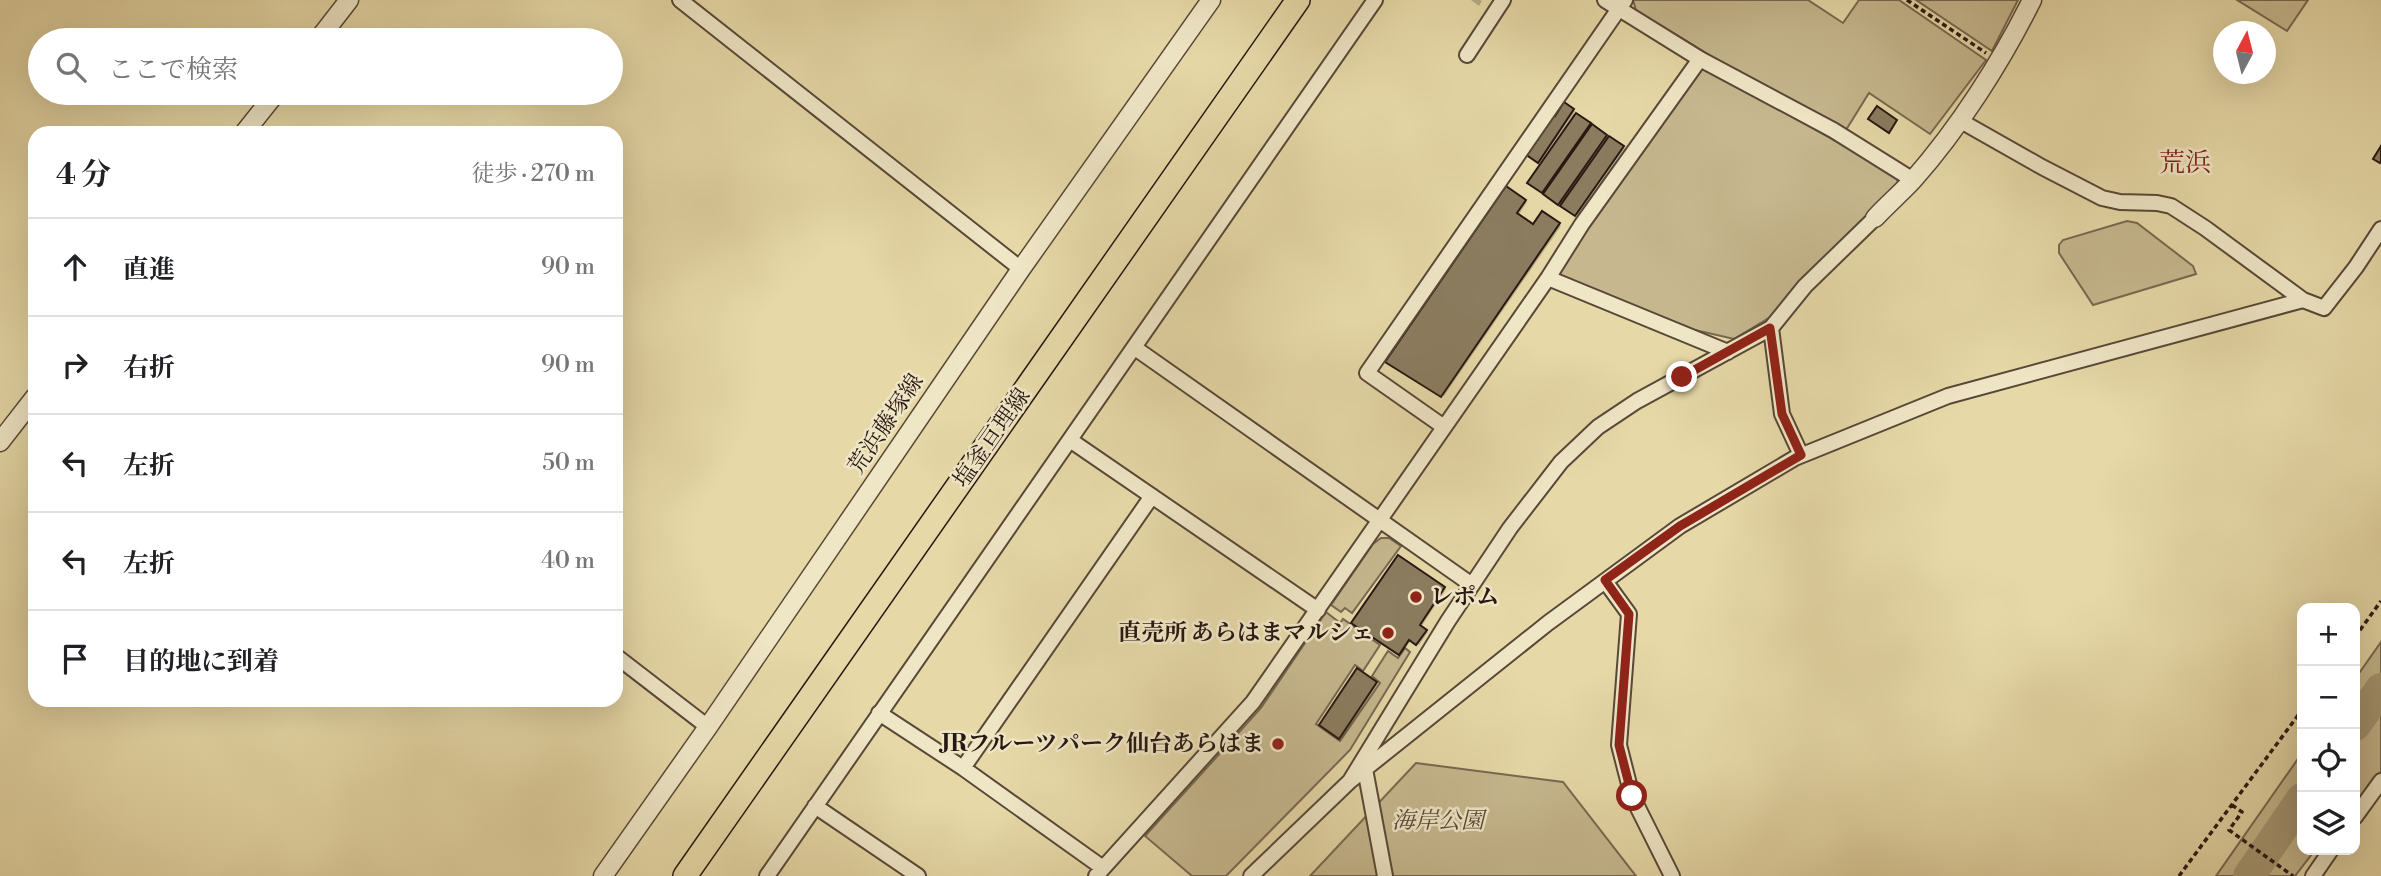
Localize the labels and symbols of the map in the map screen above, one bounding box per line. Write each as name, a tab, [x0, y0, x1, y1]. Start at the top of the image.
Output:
north arrow	[2213, 21, 2276, 84]
district label: 荒浜	[2159, 147, 2211, 179]
route end	[1666, 361, 1697, 392]
street label: 荒浜藤塚線	[842, 369, 930, 479]
street label: 塩釜亘理線	[948, 383, 1036, 493]
place label: レポム	[1430, 583, 1499, 611]
marker: レポム	[1408, 589, 1424, 605]
place label: 直売所 あらはまマルシェ	[1118, 619, 1374, 647]
marker: 直売所 あらはまマルシェ	[1380, 625, 1396, 641]
place label: JRフルーツパーク仙台あらはま	[938, 730, 1264, 758]
marker: JRフルーツパーク仙台あらはま	[1270, 736, 1286, 752]
route start	[1616, 780, 1647, 811]
park label: 海岸公園	[1392, 807, 1488, 835]

